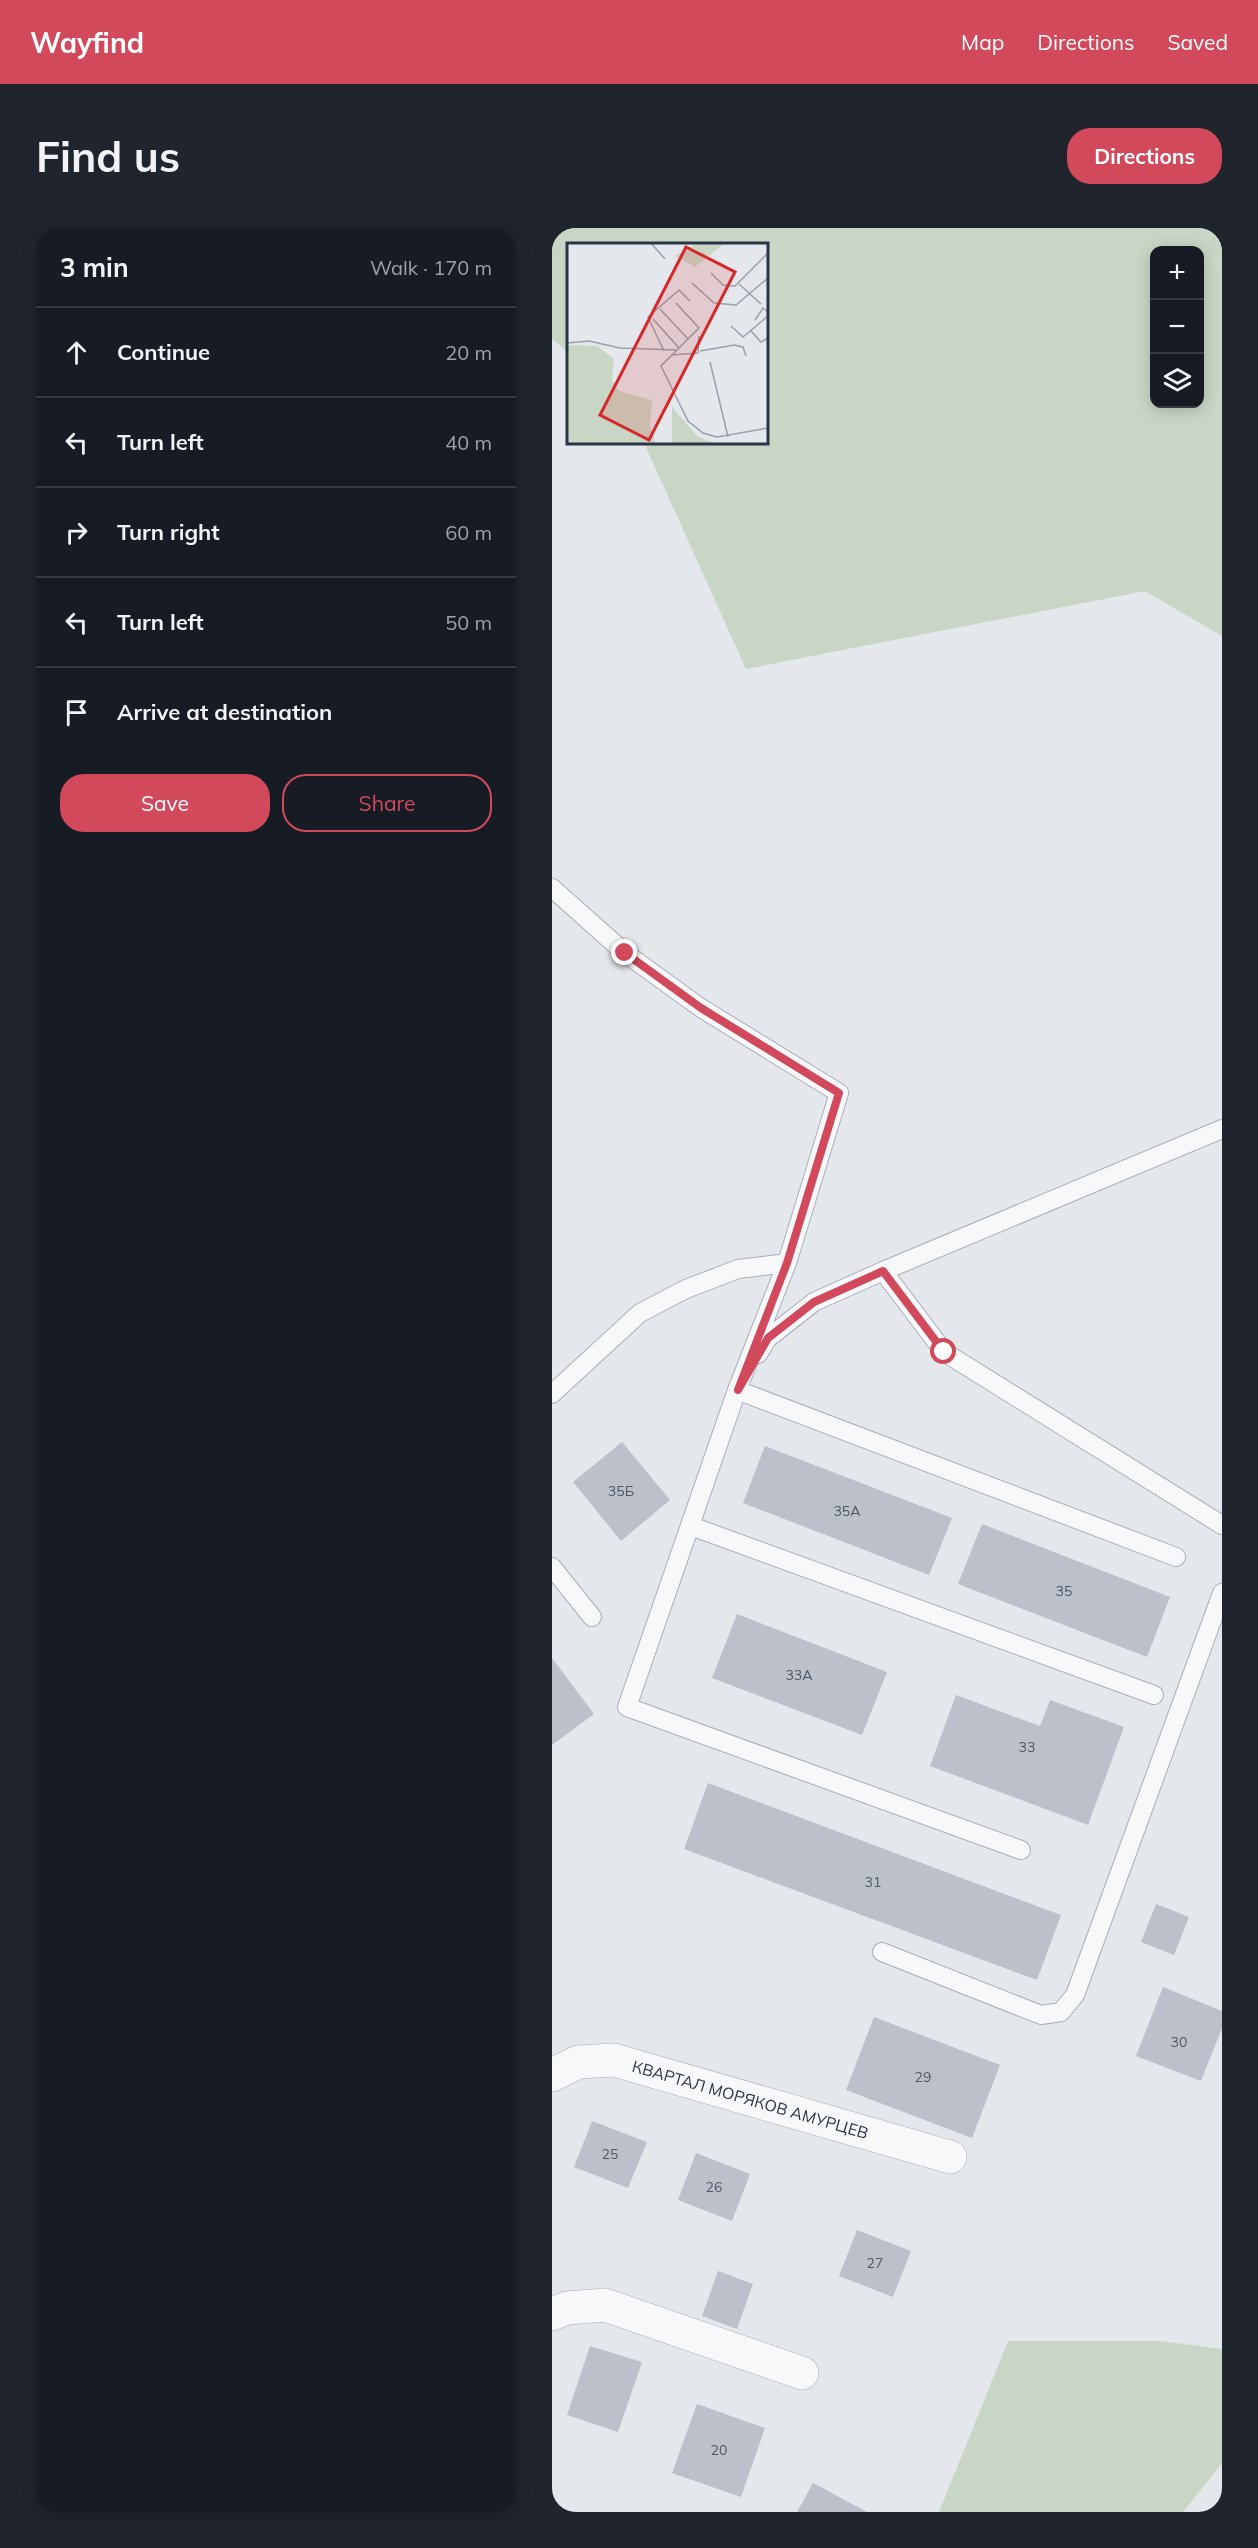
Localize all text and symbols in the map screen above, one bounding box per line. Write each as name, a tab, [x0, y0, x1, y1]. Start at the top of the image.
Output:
text: Wayfind	[30, 25, 144, 60]
text: Map	[961, 29, 1004, 55]
text: Directions	[1037, 29, 1134, 55]
text: Saved	[1167, 29, 1228, 55]
button: Directions	[1067, 128, 1222, 184]
text: Find us	[36, 130, 180, 183]
inset map	[567, 243, 768, 444]
map controls	[1150, 246, 1204, 408]
button: +	[1150, 246, 1204, 300]
text: 3 min	[60, 251, 129, 284]
text: Walk · 170 m	[370, 255, 492, 280]
button: −	[1150, 300, 1204, 354]
icon: ahead	[60, 336, 93, 369]
text: Continue	[117, 338, 210, 366]
text: 20 m	[445, 340, 492, 365]
button: layers	[1150, 354, 1204, 408]
icon: left	[60, 426, 93, 459]
text: Turn left	[117, 428, 204, 456]
text: 40 m	[445, 430, 492, 455]
icon: right	[60, 516, 93, 549]
text: Turn right	[117, 518, 220, 546]
text: 60 m	[445, 520, 492, 545]
icon: left	[60, 606, 93, 639]
text: Turn left	[117, 608, 204, 636]
text: 50 m	[445, 610, 492, 635]
icon: arrive	[60, 696, 93, 729]
text: Arrive at destination	[117, 698, 332, 726]
button: Save	[60, 774, 270, 832]
button: Share	[282, 774, 492, 832]
route end	[611, 939, 637, 965]
route start	[930, 1338, 956, 1364]
house number: 35Б	[608, 1482, 634, 1500]
house number: 35А	[833, 1502, 861, 1520]
house number: 35	[1056, 1582, 1072, 1600]
house number: 33А	[785, 1666, 813, 1684]
house number: 33	[1019, 1738, 1035, 1756]
house number: 31	[865, 1873, 881, 1891]
house number: 30	[1171, 2033, 1187, 2051]
street label: КВАРТАЛ МОРЯКОВ АМУРЦЕВ	[630, 2056, 871, 2143]
house number: 29	[915, 2068, 931, 2086]
house number: 25	[602, 2145, 618, 2163]
house number: 26	[706, 2178, 722, 2196]
house number: 27	[867, 2254, 883, 2272]
house number: 20	[711, 2441, 727, 2459]

